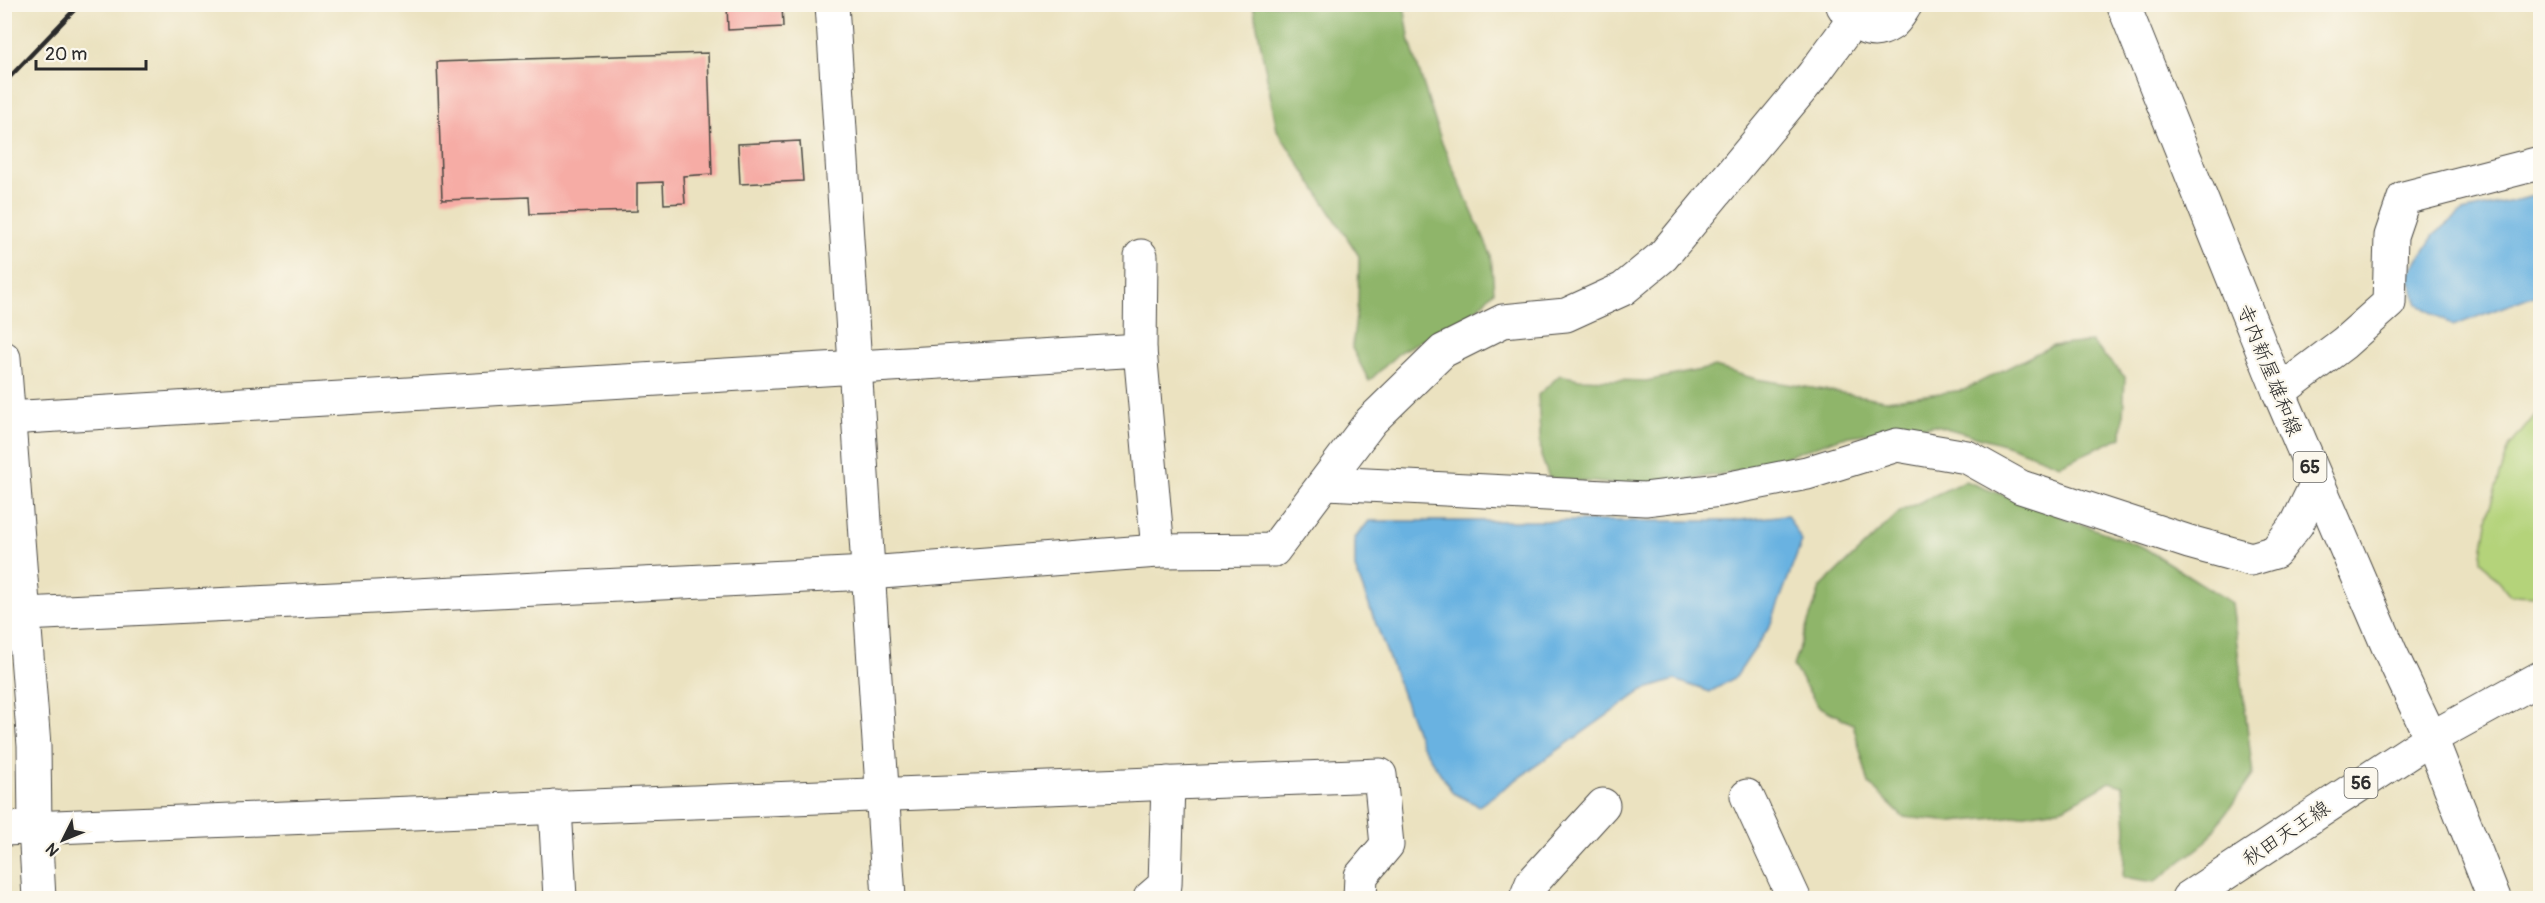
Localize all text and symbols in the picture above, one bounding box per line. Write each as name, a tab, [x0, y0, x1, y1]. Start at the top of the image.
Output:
scale bar	[36, 33, 146, 71]
text: 20 m	[45, 43, 87, 66]
street label: 寺内新屋雄和線	[2232, 301, 2307, 440]
road number: 65	[2294, 452, 2326, 482]
road number: 56	[2344, 768, 2378, 798]
street label: 秋田天王線	[2238, 795, 2335, 872]
north arrow	[33, 810, 93, 870]
text: N	[42, 839, 64, 860]

